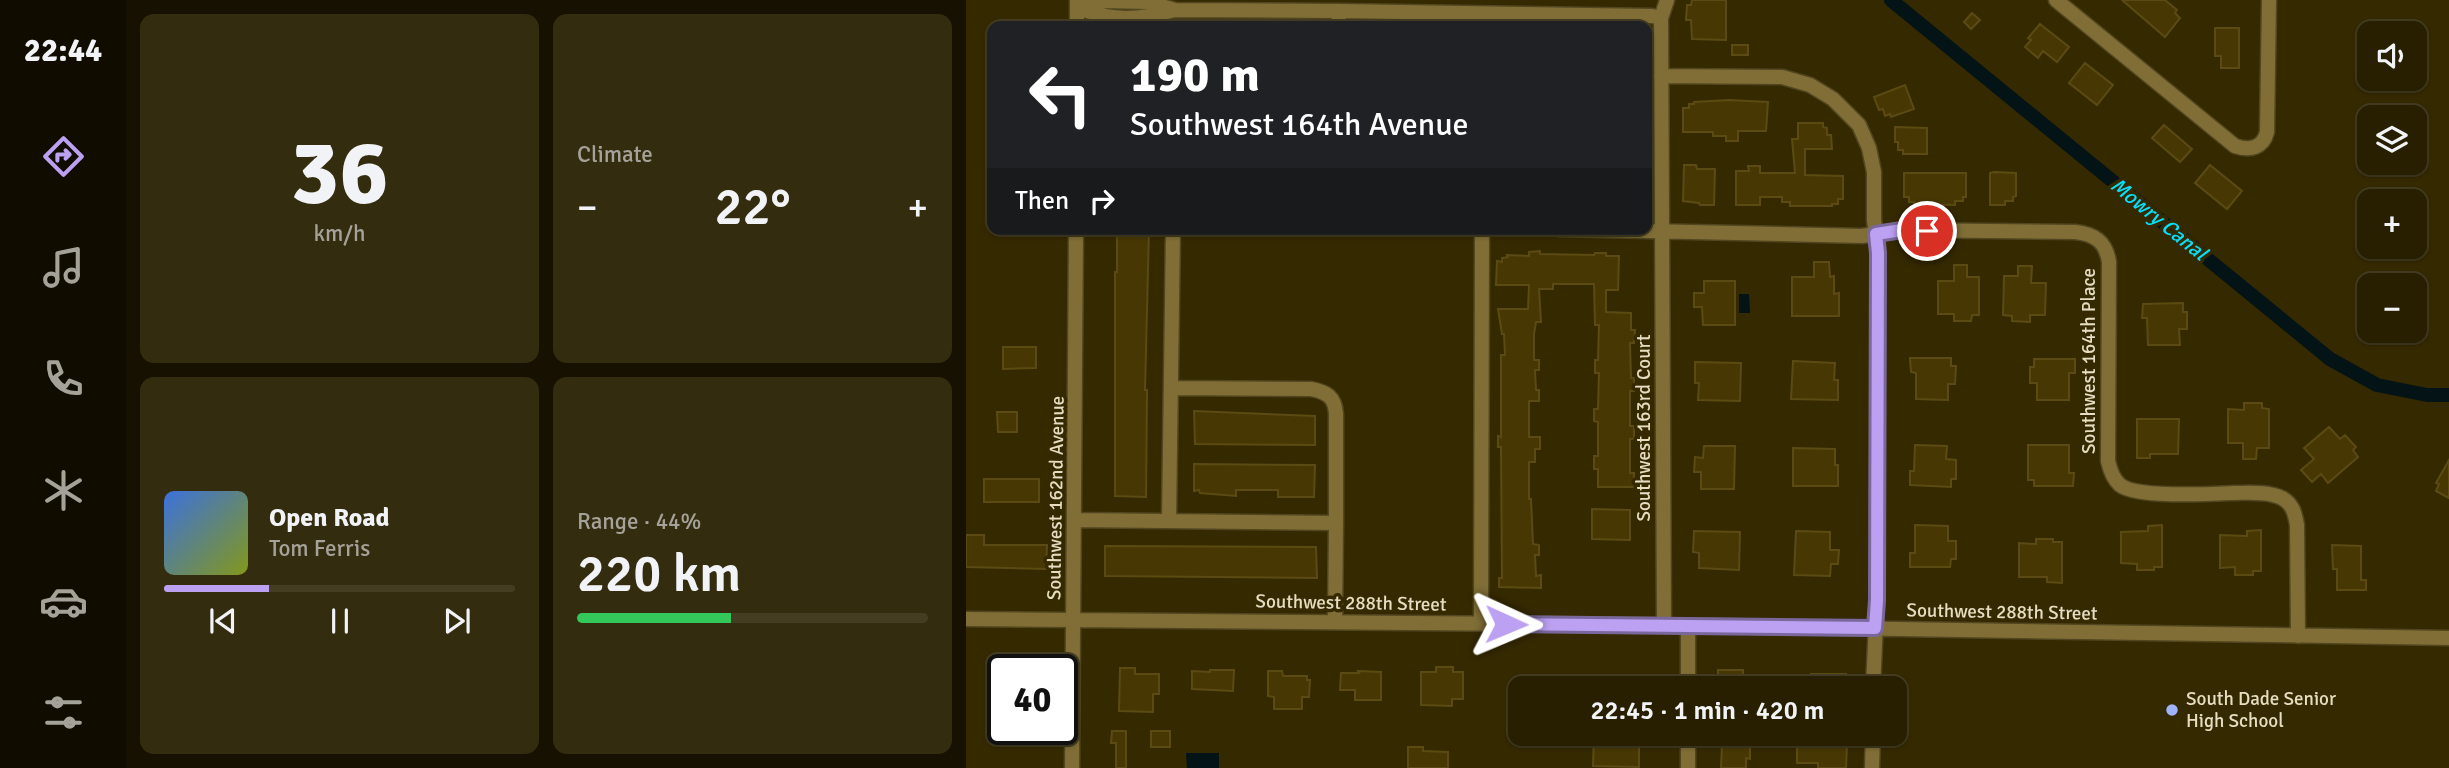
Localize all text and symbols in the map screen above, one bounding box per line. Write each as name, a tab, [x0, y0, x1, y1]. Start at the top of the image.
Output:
map controls	[2357, 21, 2427, 343]
button: sound	[2357, 21, 2427, 91]
text: 22:44	[24, 31, 102, 70]
text: 190 m	[1130, 45, 1260, 105]
icon: left	[1015, 49, 1106, 140]
text: Southwest 164th Avenue	[1130, 105, 1469, 144]
button: layers	[2357, 105, 2427, 175]
text: 36	[290, 117, 389, 230]
icon: directions	[39, 132, 88, 181]
text: Climate	[577, 140, 653, 169]
water label: Mowry Canal	[2105, 172, 2214, 267]
text: 22°	[714, 175, 791, 239]
icon: right	[1083, 182, 1121, 220]
text: −	[577, 184, 598, 231]
text: +	[907, 184, 928, 231]
text: Then	[1015, 185, 1069, 217]
button: +	[2357, 189, 2427, 259]
pin	[1897, 201, 1957, 261]
icon: arrive	[1908, 212, 1946, 250]
text: km/h	[313, 219, 366, 248]
icon: music	[39, 243, 88, 292]
street label: Southwest 164th Place	[2077, 268, 2101, 454]
button: −	[2357, 273, 2427, 343]
street label: Southwest 163rd Court	[1632, 334, 1656, 522]
icon: phone	[39, 354, 88, 403]
street label: Southwest 162nd Avenue	[1042, 396, 1070, 600]
icon: climate	[39, 466, 88, 515]
text: Open Road	[269, 502, 390, 534]
text: Range · 44%	[577, 507, 701, 536]
text: Tom Ferris	[269, 534, 370, 563]
text: 220 km	[577, 542, 741, 606]
icon: car	[39, 577, 88, 626]
position arrow	[1469, 587, 1543, 661]
street label: Southwest 288th Street	[1255, 589, 1447, 617]
street label: Southwest 288th Street	[1906, 598, 2098, 626]
icon: previous	[204, 602, 242, 640]
icon: pause	[321, 602, 359, 640]
icon: next	[438, 602, 476, 640]
speed limit sign: 40	[987, 654, 1078, 745]
place label: South Dade Senior High School	[2186, 687, 2336, 733]
icon: filters	[39, 688, 88, 737]
text: 22:45 · 1 min · 420 m	[1591, 695, 1824, 727]
marker: South Dade Senior High School	[2164, 702, 2180, 718]

